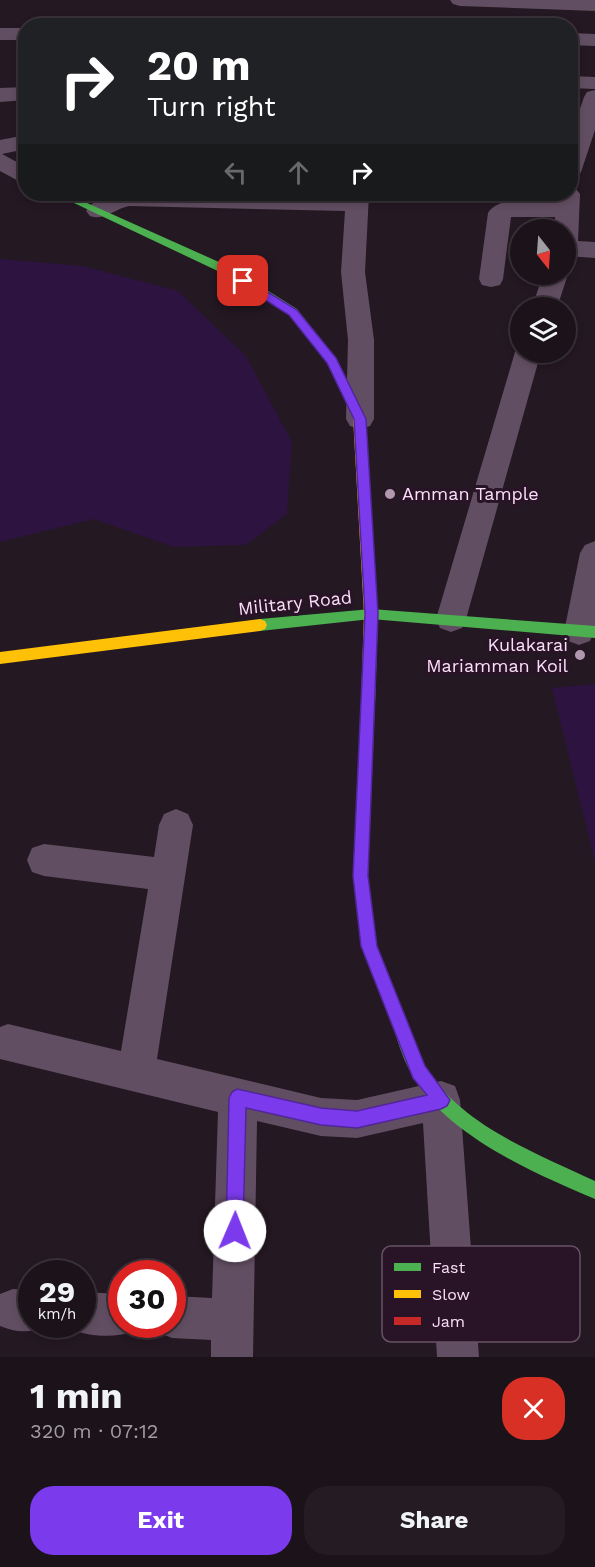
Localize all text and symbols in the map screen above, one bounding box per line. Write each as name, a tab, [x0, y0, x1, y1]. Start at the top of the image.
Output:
text: 20 m	[147, 41, 251, 90]
icon: right	[48, 42, 126, 120]
text: Turn right	[147, 91, 276, 123]
icon: left	[219, 156, 252, 189]
icon: ahead	[282, 156, 315, 189]
icon: right	[345, 156, 378, 189]
north arrow	[510, 219, 576, 285]
map controls	[510, 219, 576, 363]
pin	[217, 255, 268, 306]
icon: arrive	[226, 264, 259, 297]
button: layers	[510, 297, 576, 363]
place label: Amman Tample	[402, 483, 539, 504]
marker: Amman Tample	[383, 487, 397, 501]
street label: Military Road	[237, 586, 353, 619]
place label: Kulakarai Mariamman Koil	[426, 634, 568, 676]
marker: Kulakarai Mariamman Koil	[573, 648, 587, 662]
position arrow	[203, 1199, 267, 1263]
legend	[382, 1246, 580, 1342]
text: Fast	[432, 1258, 465, 1277]
speed limit sign: 30	[108, 1260, 186, 1338]
text: 29	[39, 1274, 75, 1309]
text: Slow	[432, 1285, 470, 1304]
text: km/h	[38, 1305, 76, 1323]
text: Jam	[432, 1312, 465, 1331]
text: 1 min	[30, 1375, 122, 1417]
button: close	[502, 1377, 565, 1440]
text: 320 m · 07:12	[30, 1419, 158, 1443]
button: Exit	[30, 1486, 292, 1555]
button: Share	[304, 1486, 565, 1555]

